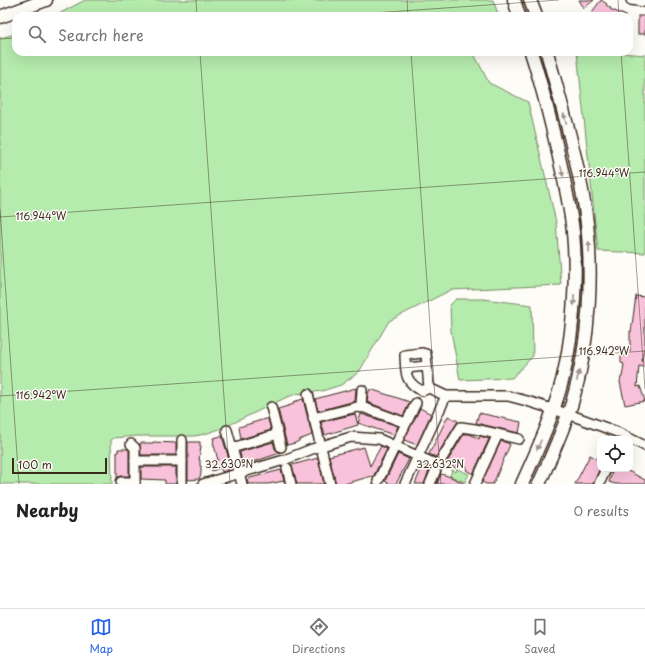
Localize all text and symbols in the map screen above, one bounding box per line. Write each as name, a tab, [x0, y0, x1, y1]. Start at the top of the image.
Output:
search box	[12, 12, 633, 56]
icon: search	[26, 23, 48, 45]
text: Search here	[58, 23, 144, 46]
one-way arrow	[562, 113, 568, 126]
one-way arrow	[559, 165, 565, 177]
text: 116.944°W	[579, 165, 630, 180]
text: 116.944°W	[16, 208, 67, 223]
one-way arrow	[585, 241, 592, 253]
one-way arrow	[571, 294, 577, 307]
text: 116.942°W	[579, 343, 630, 358]
one-way arrow	[576, 370, 582, 382]
text: 116.942°W	[16, 387, 67, 402]
map controls	[597, 436, 633, 472]
button: locate	[597, 436, 633, 472]
one-way arrow	[536, 439, 542, 450]
scale bar	[12, 456, 107, 475]
text: 100 m	[18, 456, 52, 473]
text: 32.630°N	[205, 456, 254, 471]
text: 32.632°N	[416, 456, 464, 471]
text: Nearby	[16, 497, 78, 523]
text: 0 results	[574, 501, 629, 520]
tab: Map	[89, 616, 113, 657]
tab: Directions	[292, 616, 345, 657]
tab: Saved	[524, 616, 556, 657]

